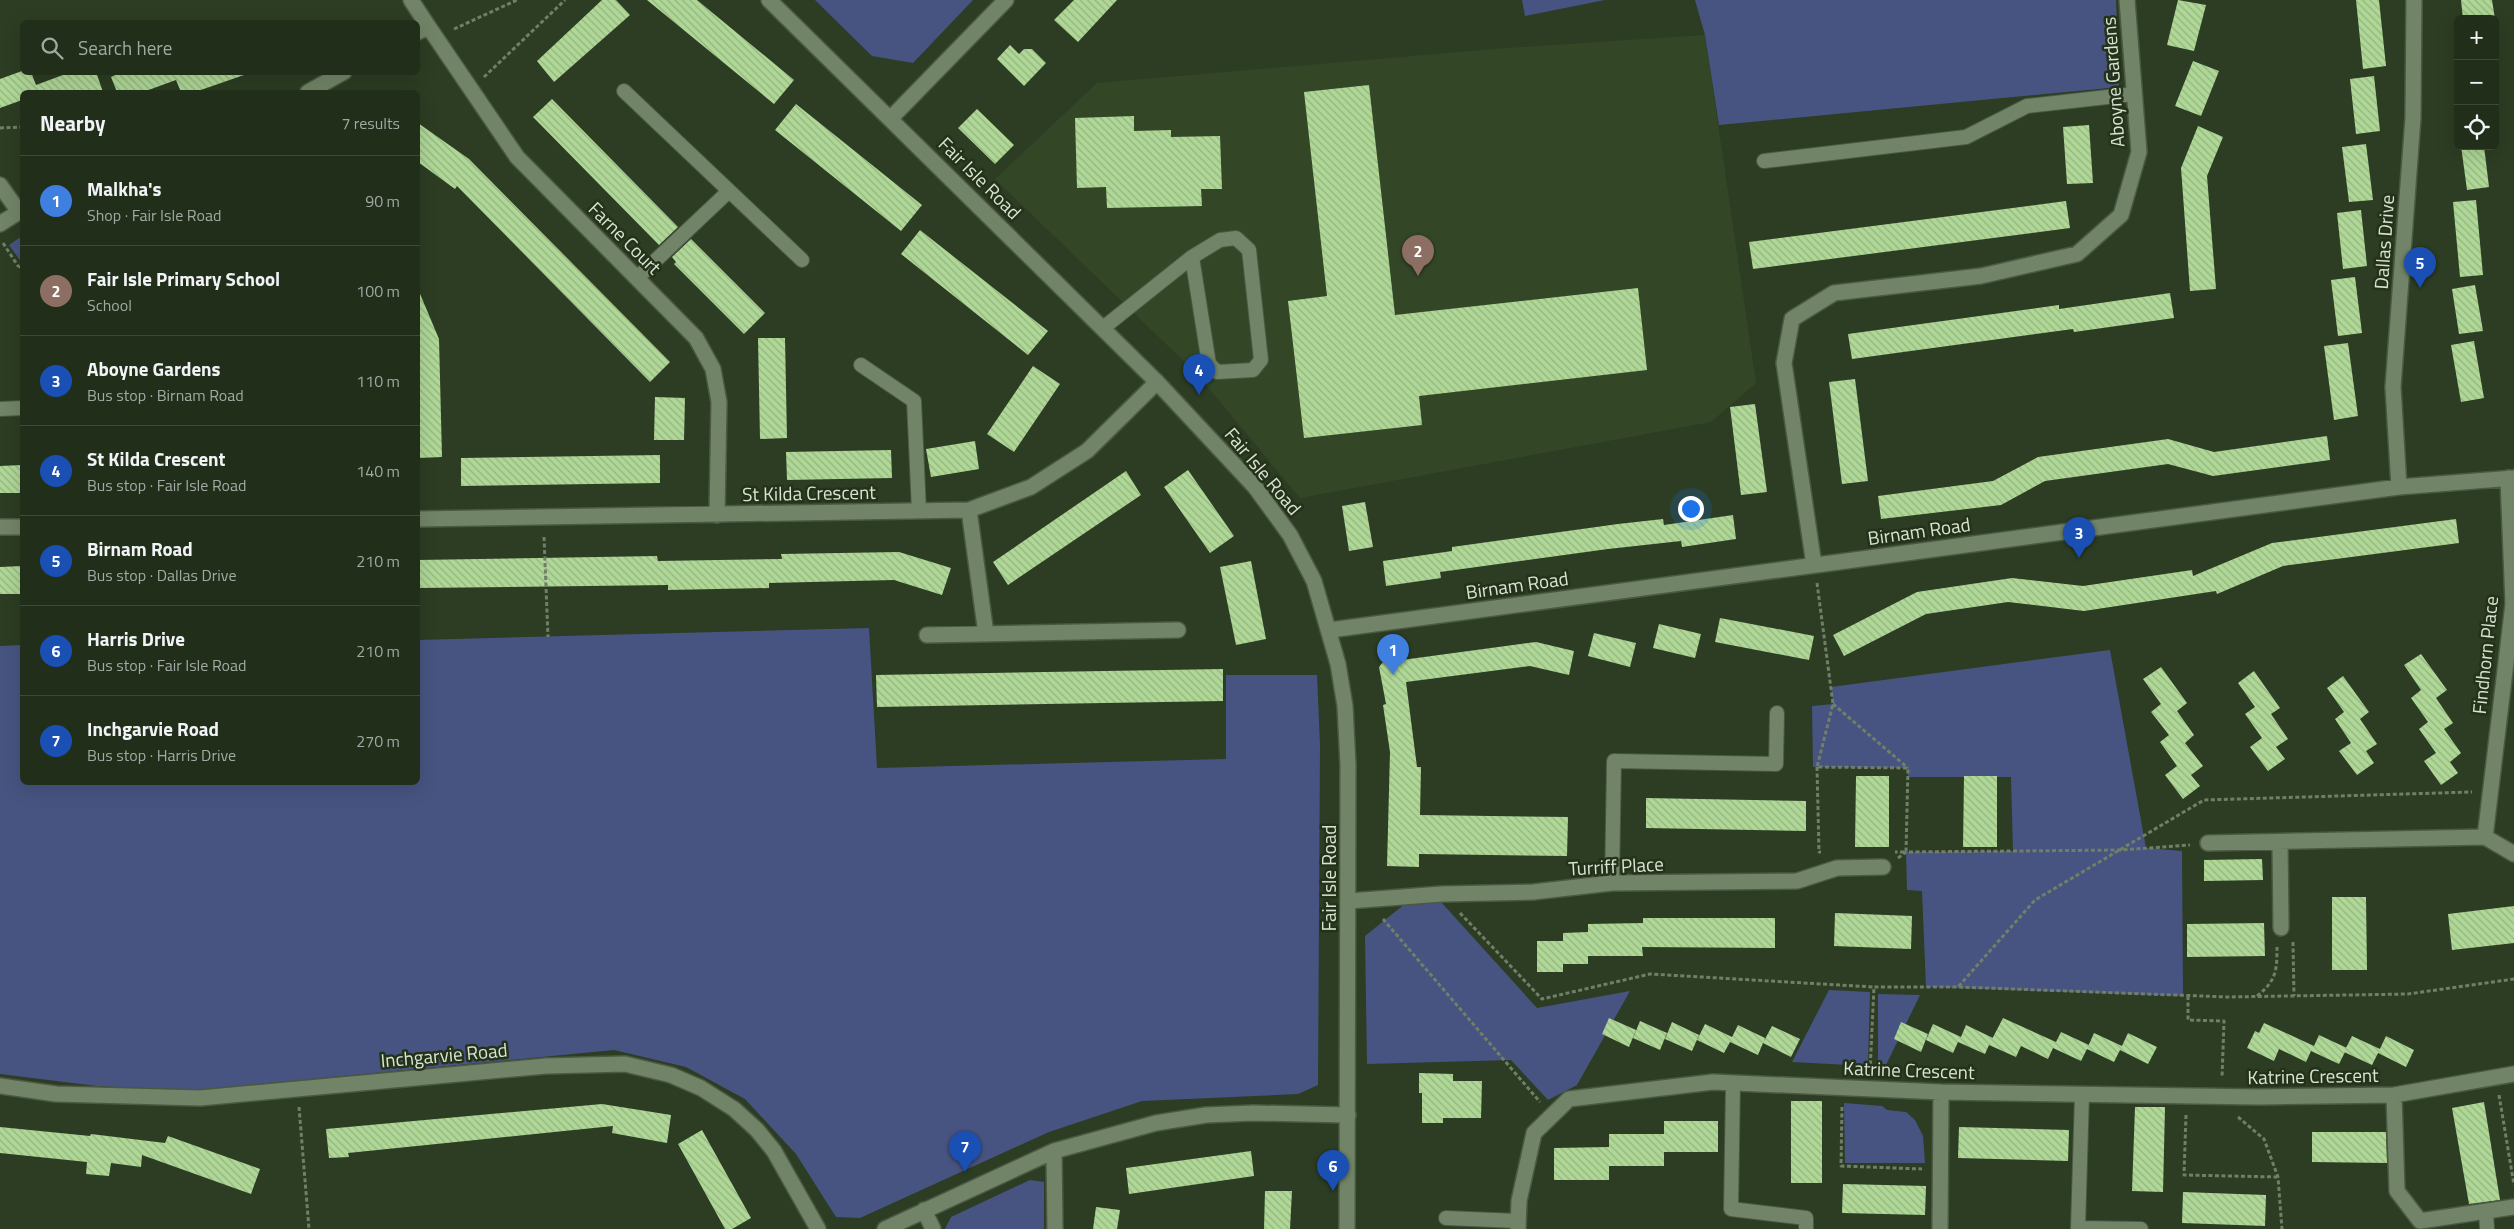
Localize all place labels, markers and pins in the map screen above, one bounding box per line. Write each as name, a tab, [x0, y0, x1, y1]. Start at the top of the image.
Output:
pin: 2	[1402, 235, 1434, 276]
pin: 5	[2404, 247, 2436, 288]
pin: 4	[1183, 354, 1215, 395]
pin: 3	[2063, 517, 2095, 558]
pin: 1	[1377, 634, 1409, 675]
pin: 7	[949, 1131, 981, 1172]
pin: 6	[1317, 1150, 1349, 1191]

